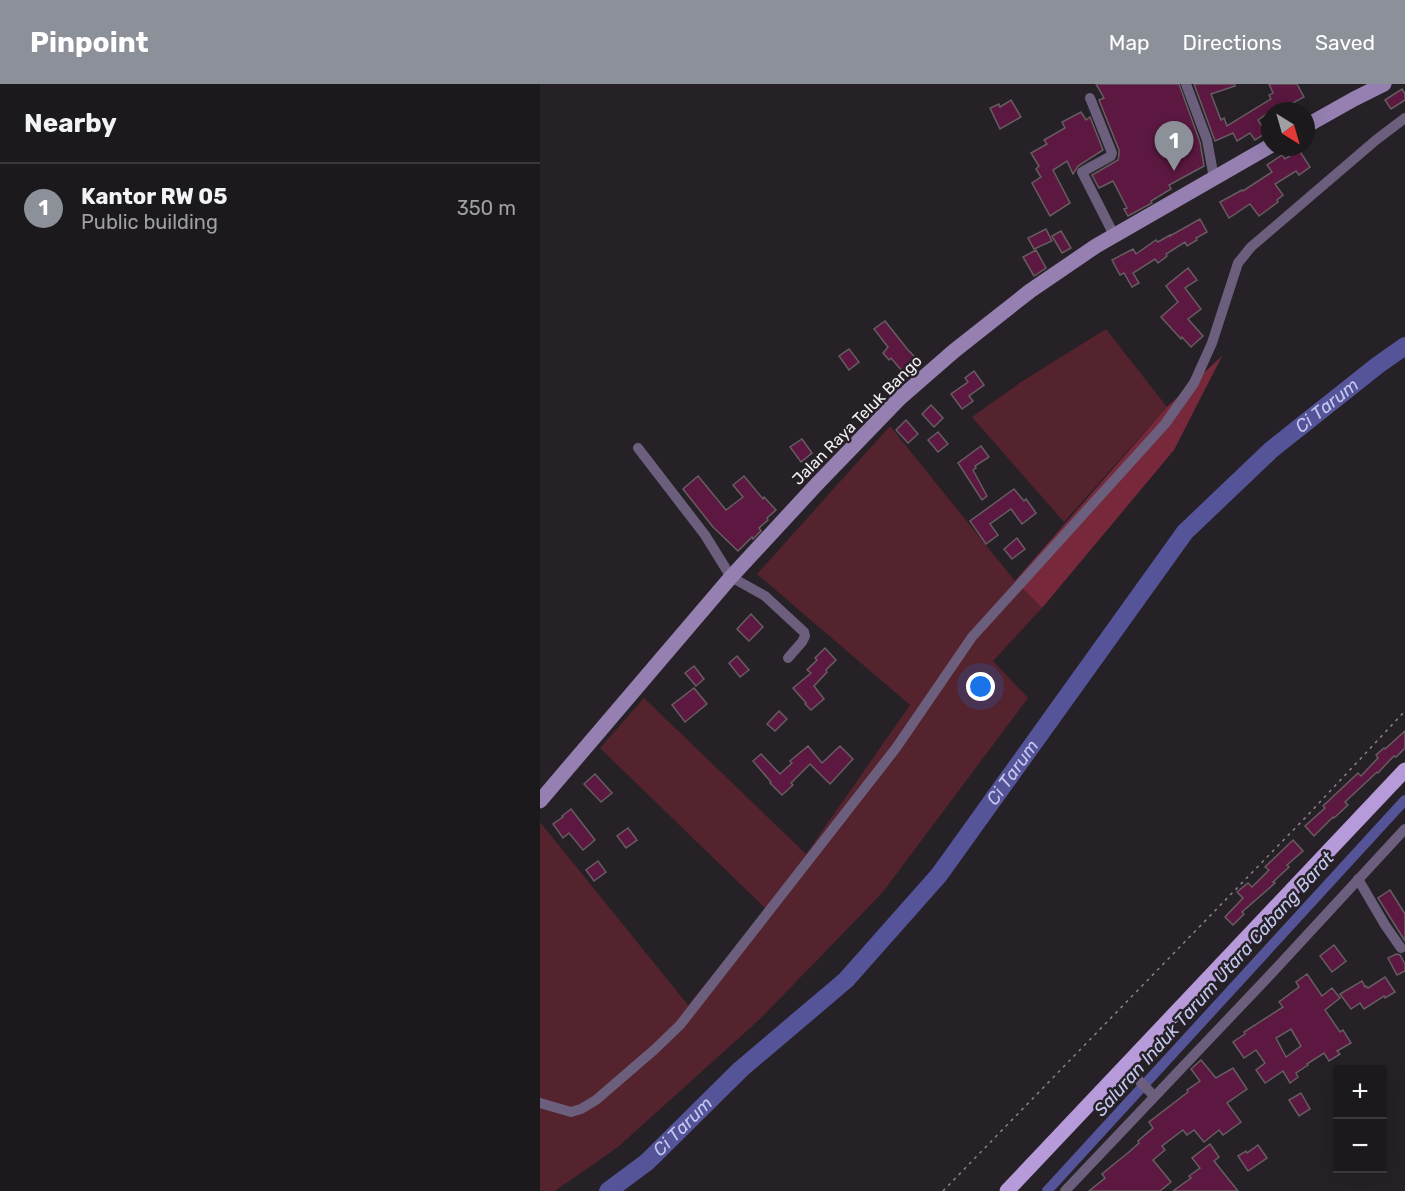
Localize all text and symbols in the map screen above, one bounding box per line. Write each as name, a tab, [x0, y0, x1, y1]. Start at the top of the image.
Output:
text: Pinpoint	[30, 26, 149, 59]
text: Map	[1109, 30, 1150, 55]
text: Directions	[1183, 30, 1282, 55]
text: Saved	[1315, 30, 1375, 55]
north arrow	[1261, 102, 1315, 156]
text: Nearby	[24, 108, 117, 139]
pin: 1	[1154, 122, 1194, 171]
text: Kantor RW 05	[81, 183, 227, 210]
text: 1	[39, 196, 48, 220]
text: 350 m	[457, 196, 516, 220]
text: Public building	[81, 210, 218, 234]
street label: Jalan Raya Teluk Bango	[788, 351, 926, 489]
water label: Ci Tarum	[1291, 374, 1363, 438]
your location	[966, 672, 995, 701]
water label: Ci Tarum	[982, 736, 1043, 809]
water label: Saluran Induk Tarum Utara Cabang Barat	[1089, 846, 1339, 1121]
map controls	[1333, 1065, 1387, 1173]
button: +	[1333, 1065, 1387, 1119]
water label: Ci Tarum	[648, 1092, 717, 1161]
button: −	[1333, 1119, 1387, 1173]

